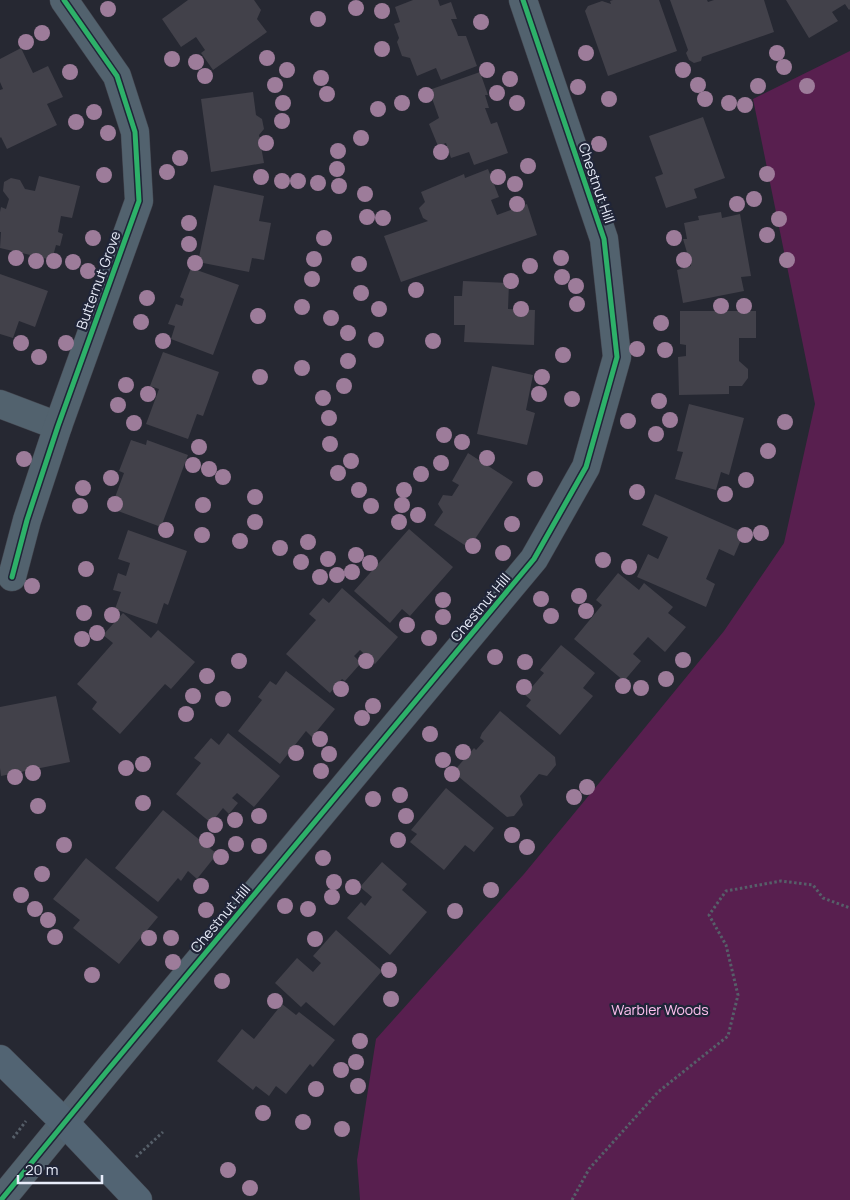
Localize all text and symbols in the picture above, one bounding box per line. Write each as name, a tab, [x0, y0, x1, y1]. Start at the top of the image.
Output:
street label: Chestnut Hill	[574, 140, 620, 226]
street label: Butternut Grove	[71, 228, 125, 332]
street label: Chestnut Hill	[446, 569, 514, 645]
street label: Chestnut Hill	[186, 880, 254, 956]
park label: Warbler Woods	[611, 1000, 709, 1019]
scale bar	[18, 1152, 101, 1184]
text: 20 m	[25, 1159, 58, 1180]

